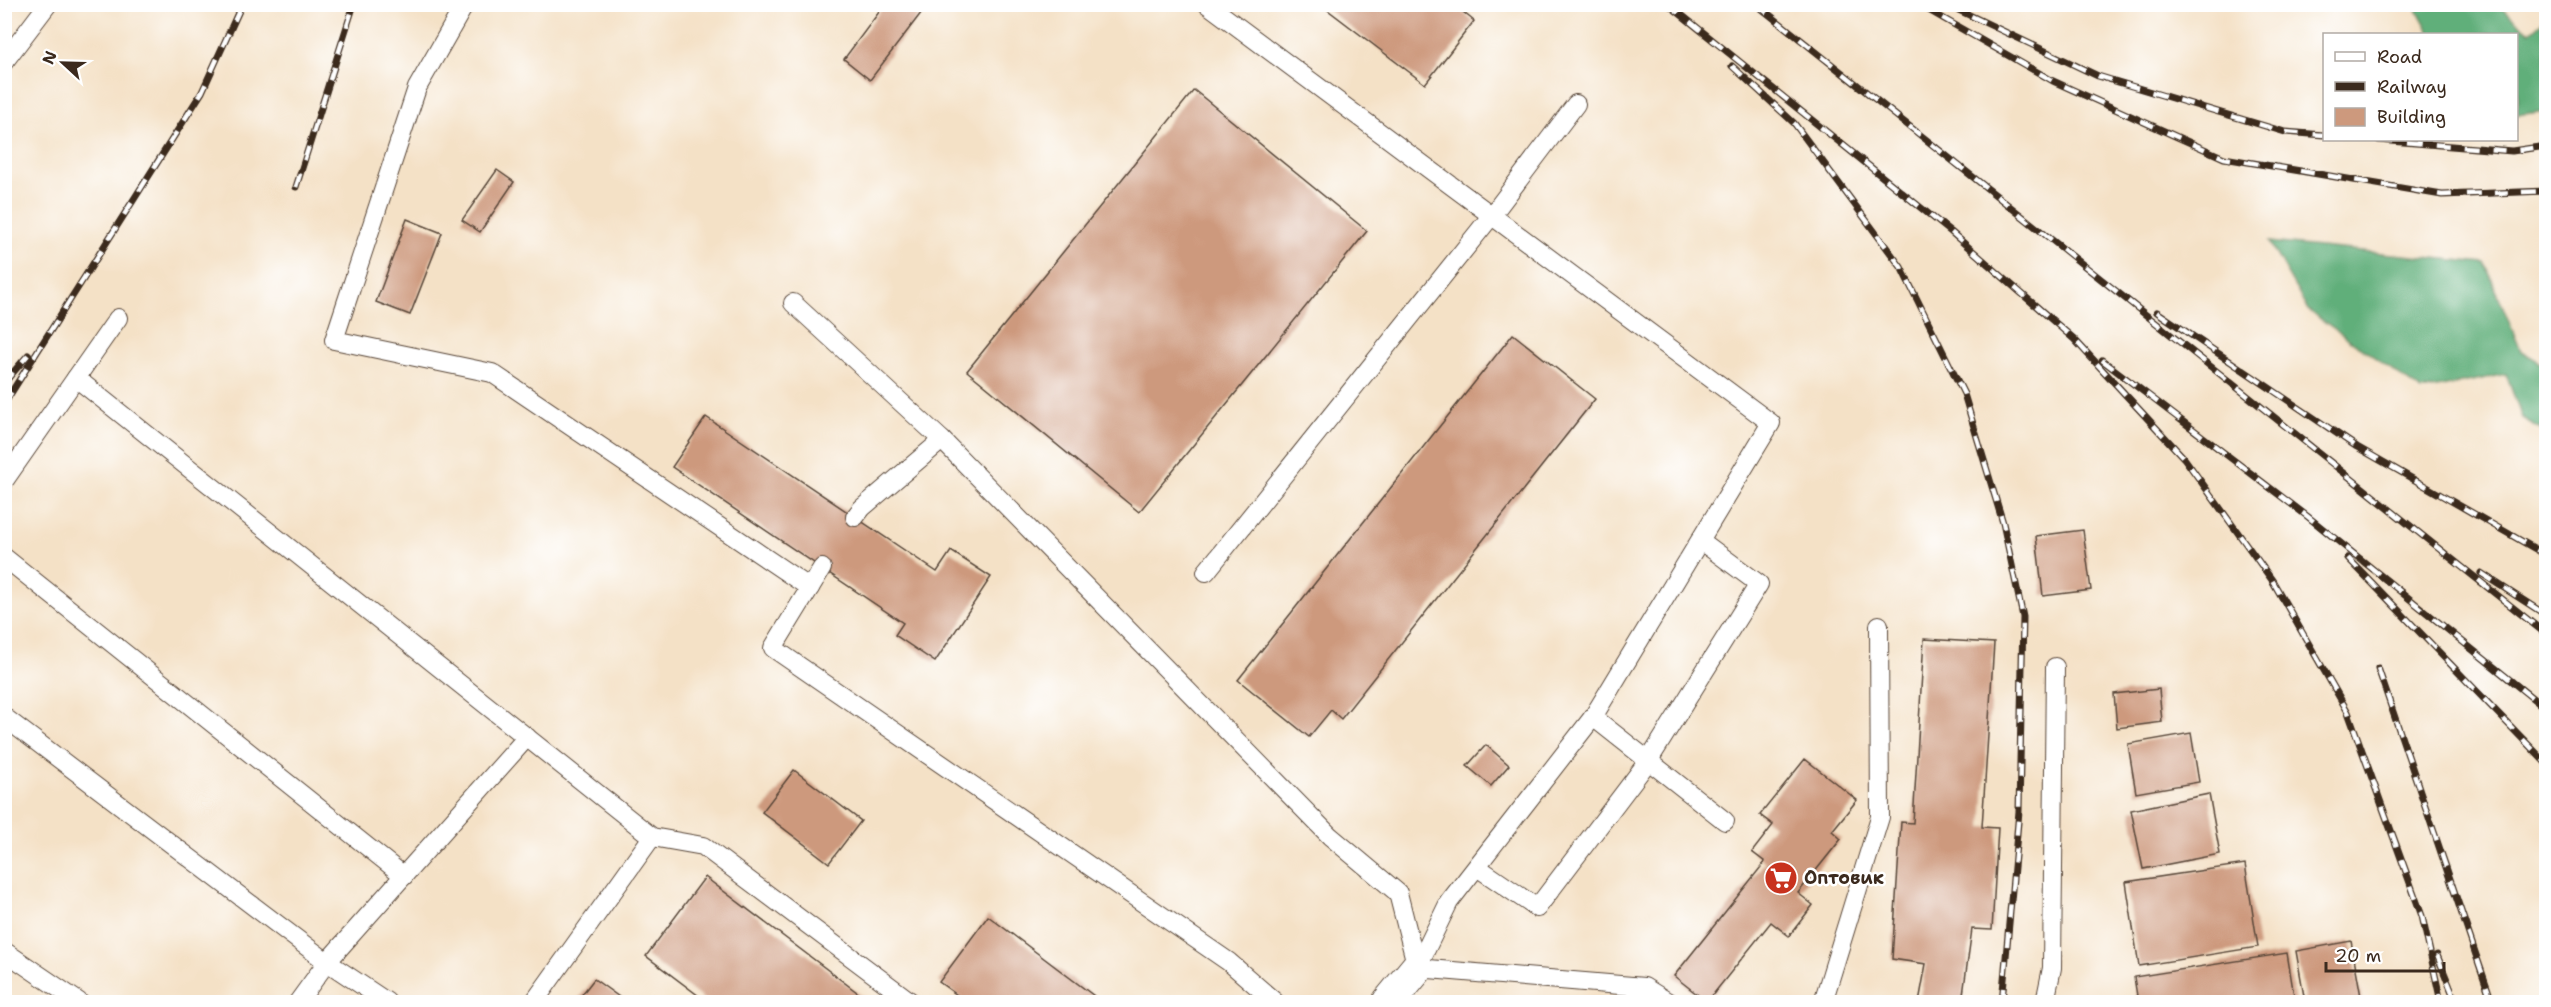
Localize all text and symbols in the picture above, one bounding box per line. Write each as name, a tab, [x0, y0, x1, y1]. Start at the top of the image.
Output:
north arrow	[33, 33, 93, 93]
legend	[2323, 33, 2518, 141]
text: Road	[2377, 45, 2422, 69]
text: N	[37, 48, 62, 67]
text: Railway	[2377, 75, 2447, 99]
text: Building	[2377, 105, 2446, 129]
supermarket icon: Оптовик	[1763, 860, 1799, 896]
place label: Оптовик	[1804, 866, 1884, 890]
scale bar	[2326, 935, 2444, 973]
text: 20 m	[2335, 944, 2381, 968]

